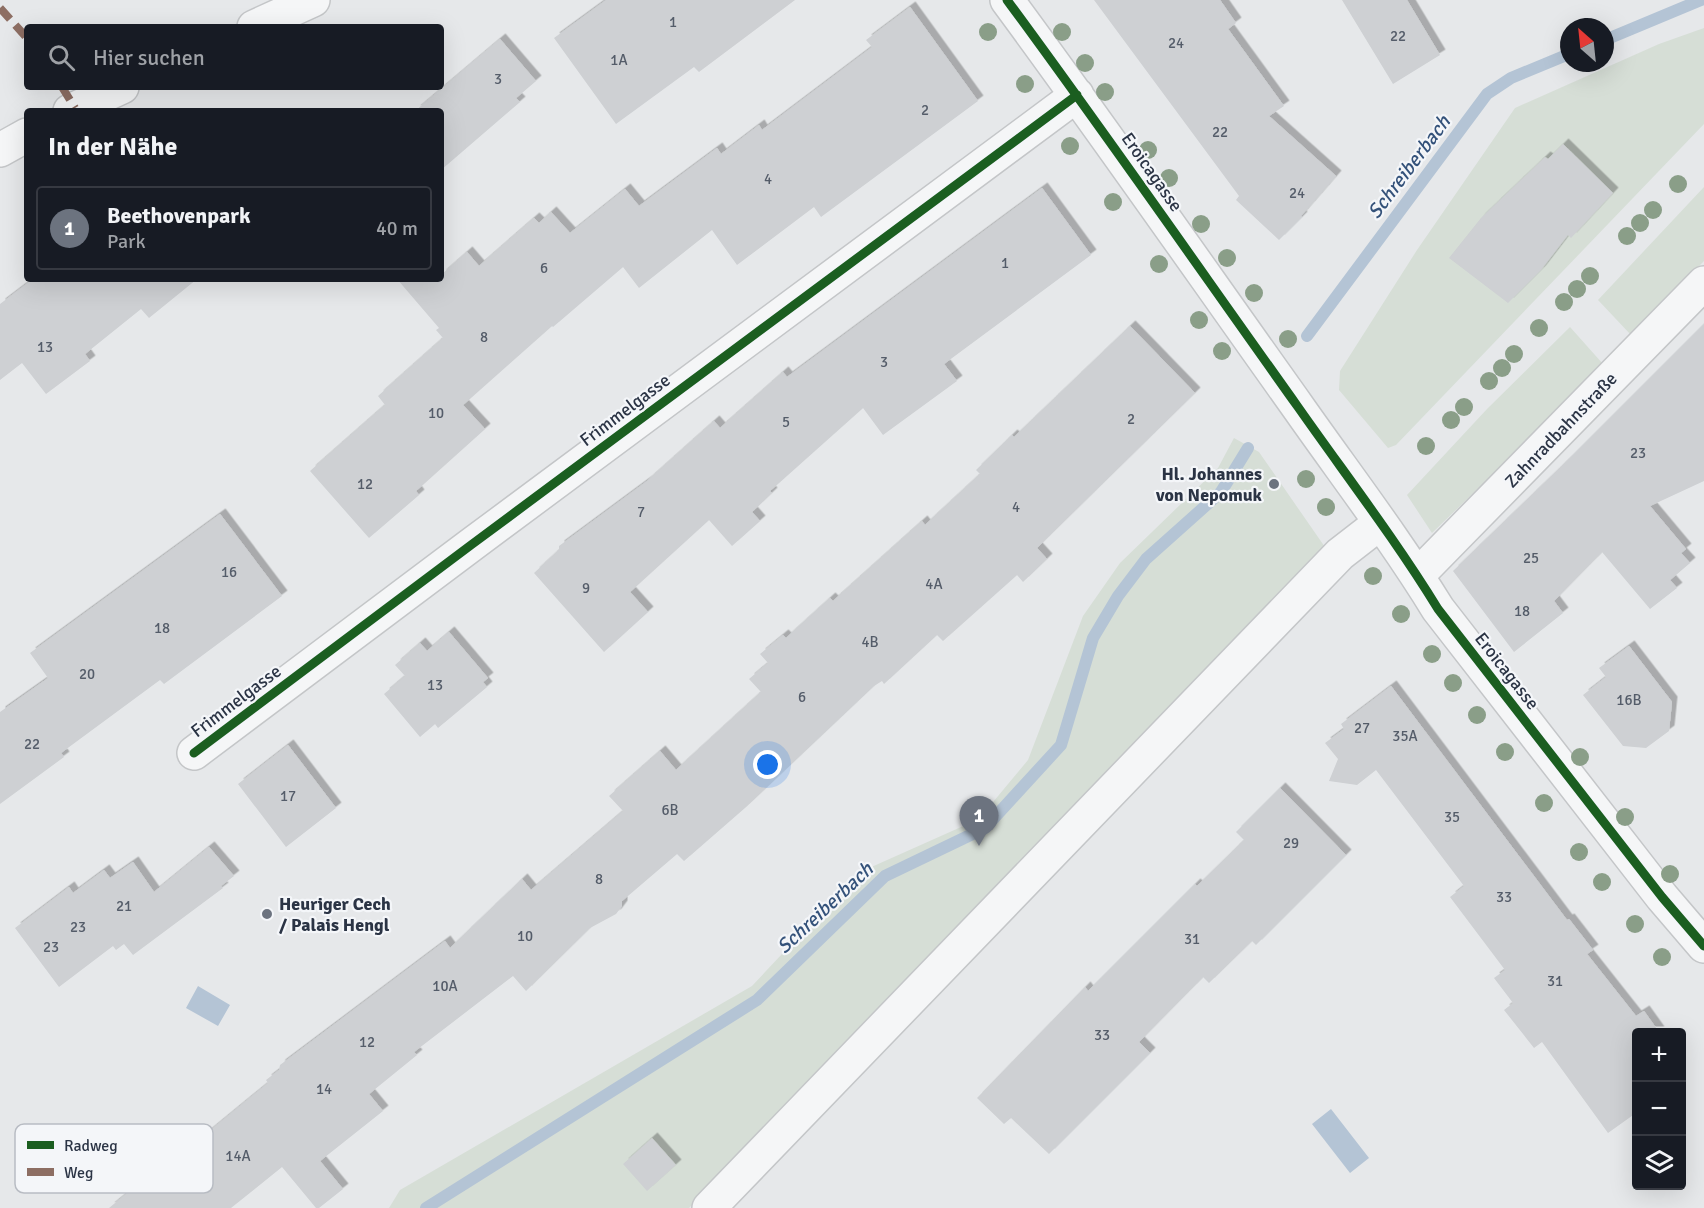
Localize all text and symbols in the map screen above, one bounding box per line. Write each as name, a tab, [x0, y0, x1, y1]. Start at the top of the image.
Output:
house number: 1	[669, 13, 677, 31]
north arrow	[1560, 18, 1614, 72]
search box	[24, 24, 444, 90]
house number: 22	[1390, 27, 1406, 45]
house number: 24	[1168, 34, 1184, 52]
icon: search	[45, 41, 78, 74]
text: Hier suchen	[93, 44, 205, 71]
house number: 1A	[610, 51, 628, 69]
house number: 3	[494, 70, 502, 88]
house number: 2	[921, 101, 929, 119]
water label: Schreiberbach	[1362, 110, 1457, 224]
house number: 22	[1212, 123, 1228, 141]
street label: Eroicagasse	[1117, 128, 1187, 216]
text: In der Nähe	[48, 131, 178, 163]
house number: 4	[764, 170, 772, 188]
house number: 24	[1289, 184, 1305, 202]
text: Beethovenpark	[107, 202, 251, 229]
text: 1	[64, 216, 75, 241]
text: 40 m	[376, 216, 418, 241]
text: Park	[107, 229, 145, 254]
house number: 1	[1001, 254, 1009, 272]
house number: 6	[540, 259, 548, 277]
house number: 8	[480, 328, 488, 346]
house number: 13	[37, 338, 53, 356]
house number: 3	[880, 353, 888, 371]
street label: Zahnradbahnstraße	[1500, 368, 1622, 492]
street label: Frimmelgasse	[576, 369, 674, 451]
house number: 10	[428, 404, 444, 422]
house number: 2	[1127, 410, 1135, 428]
house number: 5	[782, 413, 790, 431]
house number: 23	[1630, 444, 1646, 462]
place label: Hl. Johannes von Nepomuk	[1155, 463, 1263, 506]
house number: 12	[357, 475, 373, 493]
marker: Hl. Johannes von Nepomuk	[1267, 477, 1281, 491]
house number: 4	[1012, 498, 1020, 516]
house number: 7	[637, 503, 645, 521]
house number: 25	[1523, 549, 1539, 567]
house number: 16	[221, 563, 237, 581]
house number: 4A	[925, 575, 943, 593]
house number: 9	[582, 579, 590, 597]
house number: 18	[1514, 602, 1530, 620]
house number: 18	[154, 619, 170, 637]
street label: Eroicagasse	[1470, 628, 1544, 714]
house number: 4B	[861, 633, 879, 651]
street label: Frimmelgasse	[187, 660, 285, 742]
house number: 20	[79, 665, 95, 683]
house number: 13	[427, 676, 443, 694]
house number: 6	[798, 688, 806, 706]
house number: 16B	[1616, 691, 1642, 709]
house number: 27	[1354, 719, 1370, 737]
house number: 35A	[1392, 727, 1418, 745]
house number: 22	[24, 735, 40, 753]
your location	[753, 750, 782, 779]
house number: 17	[280, 787, 296, 805]
pin: 1	[960, 796, 998, 846]
house number: 6B	[661, 801, 679, 819]
house number: 35	[1444, 808, 1460, 826]
house number: 29	[1283, 834, 1299, 852]
water label: Schreiberbach	[772, 856, 879, 959]
house number: 8	[595, 870, 603, 888]
house number: 33	[1496, 888, 1512, 906]
place label: Heuriger Cech / Palais Hengl	[279, 893, 391, 936]
house number: 21	[116, 897, 132, 915]
marker: Heuriger Cech / Palais Hengl	[260, 907, 274, 921]
house number: 23	[70, 918, 86, 936]
house number: 10	[517, 927, 533, 945]
house number: 31	[1184, 930, 1200, 948]
house number: 23	[43, 938, 59, 956]
house number: 31	[1547, 972, 1563, 990]
house number: 10A	[432, 977, 458, 995]
house number: 33	[1094, 1026, 1110, 1044]
map controls	[1632, 1028, 1686, 1190]
button: +	[1632, 1028, 1686, 1082]
house number: 12	[359, 1033, 375, 1051]
house number: 14	[316, 1080, 332, 1098]
button: −	[1632, 1082, 1686, 1136]
legend	[15, 1124, 213, 1193]
text: Radweg	[64, 1136, 118, 1156]
button: layers	[1632, 1136, 1686, 1190]
house number: 14A	[225, 1147, 251, 1165]
text: Weg	[64, 1163, 93, 1183]

